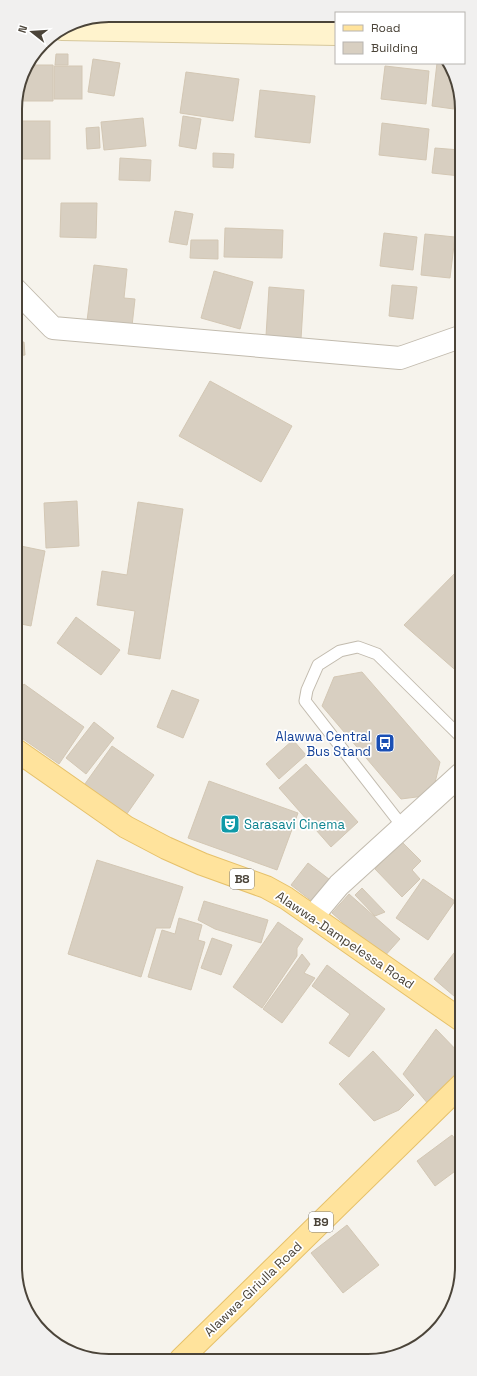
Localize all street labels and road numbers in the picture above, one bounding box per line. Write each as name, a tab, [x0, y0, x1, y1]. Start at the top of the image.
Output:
road number: B8	[230, 869, 254, 889]
street label: Alawwa-Dampelessa Road	[273, 887, 417, 993]
road number: B9	[309, 1212, 333, 1232]
street label: Alawwa-Giriulla Road	[200, 1238, 306, 1340]

